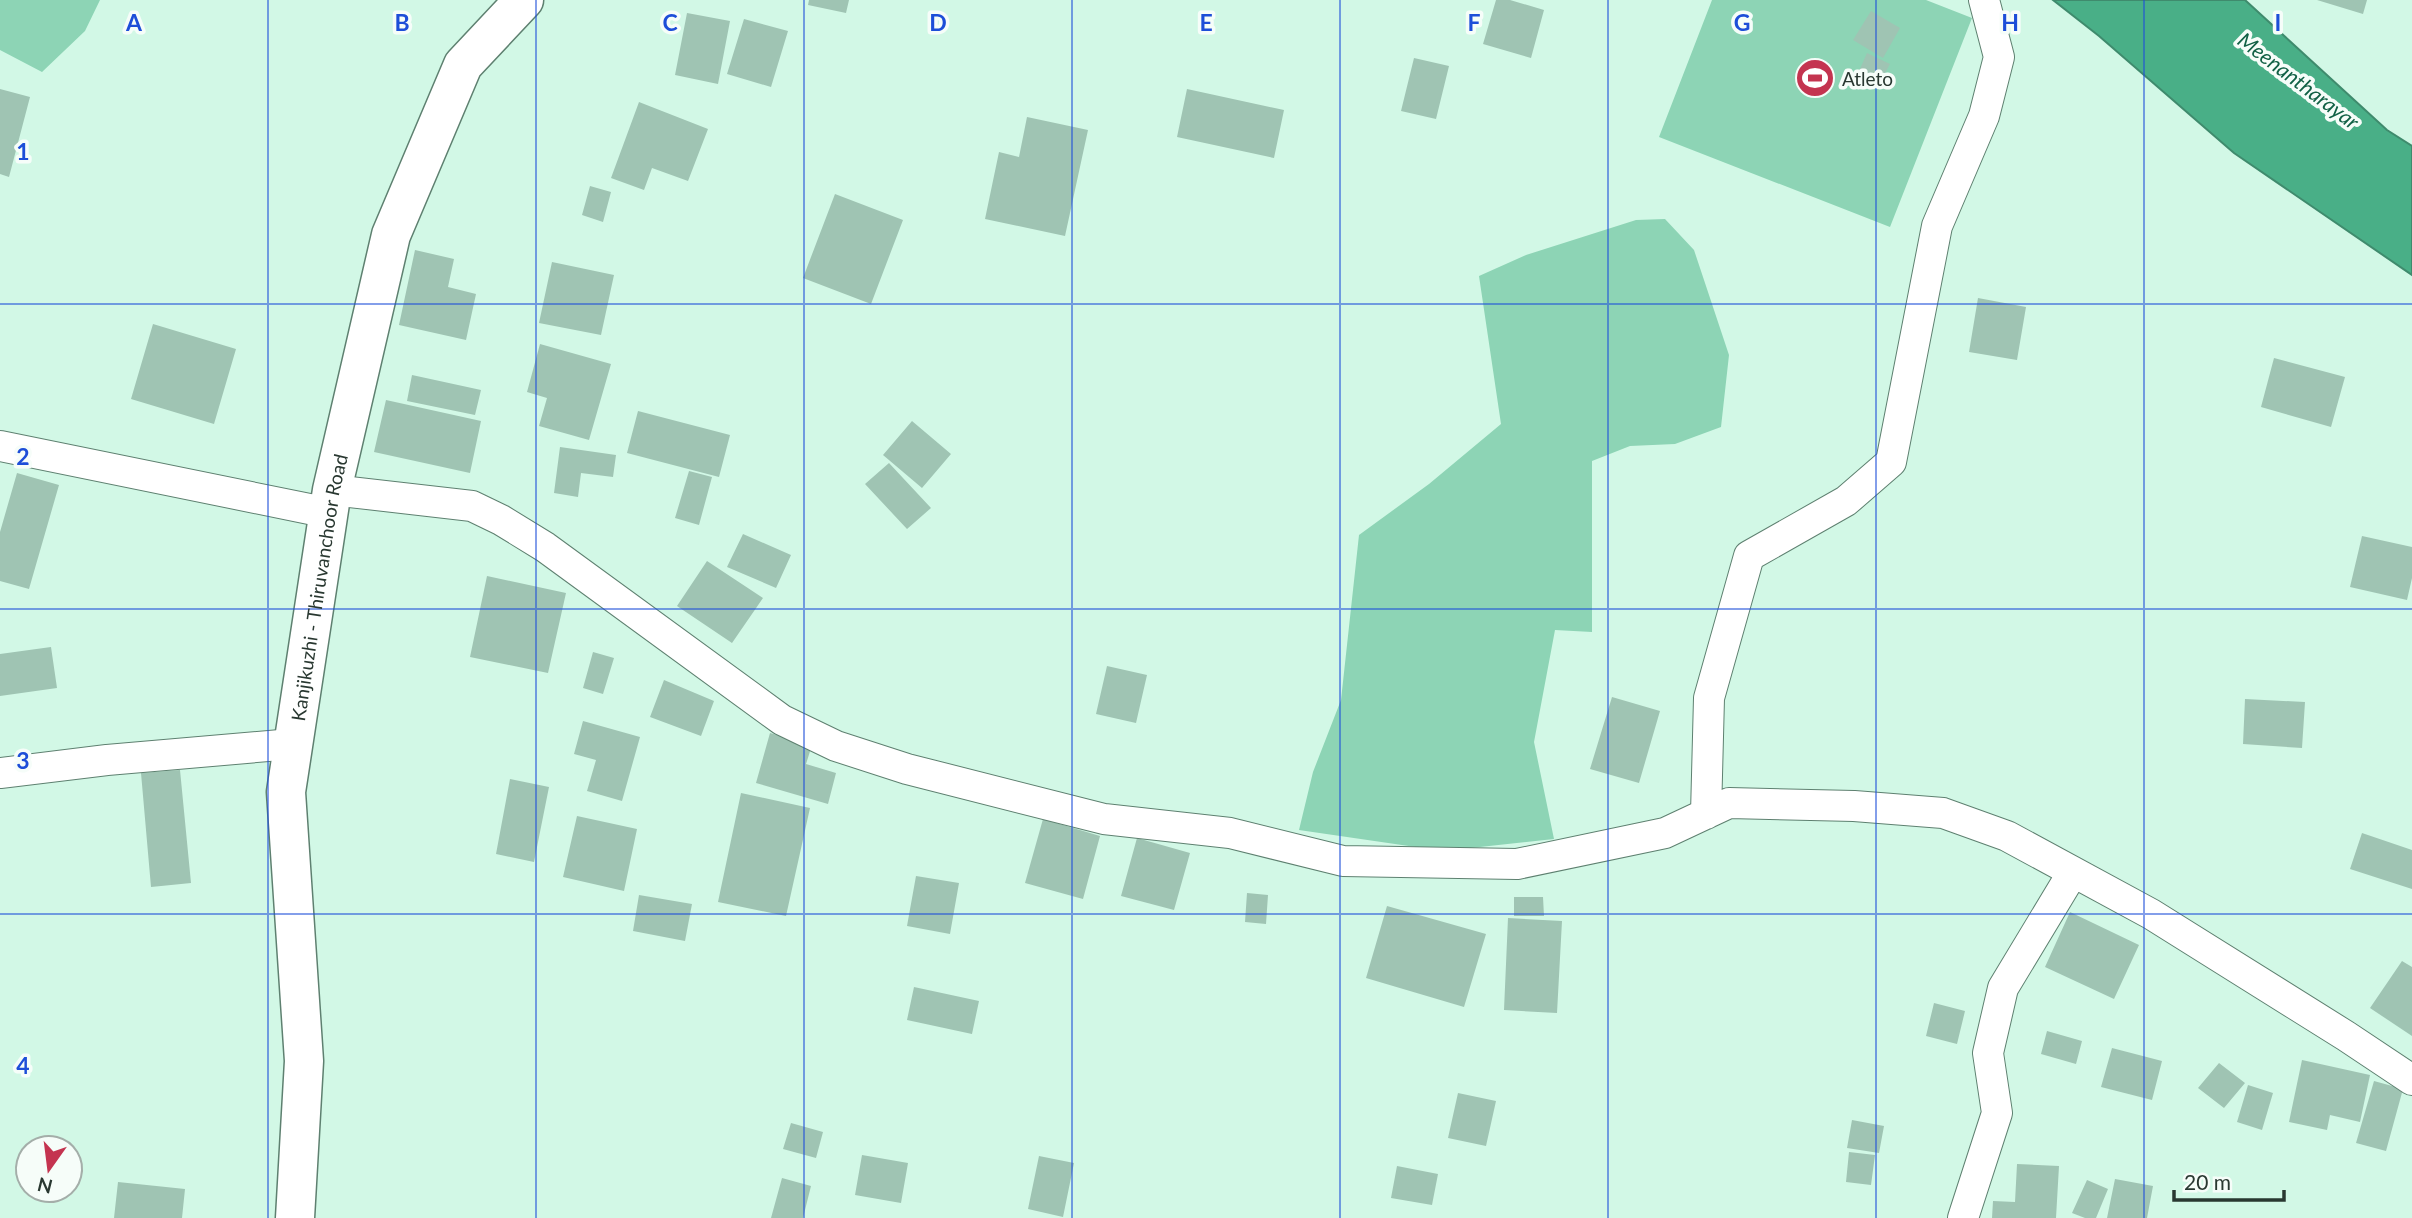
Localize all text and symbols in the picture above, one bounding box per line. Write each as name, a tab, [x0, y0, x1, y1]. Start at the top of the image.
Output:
text: A	[125, 8, 143, 36]
text: B	[394, 8, 410, 36]
text: C	[662, 8, 678, 36]
text: D	[929, 8, 947, 36]
text: E	[1199, 8, 1213, 36]
text: F	[1467, 8, 1481, 36]
text: G	[1734, 8, 1750, 36]
text: H	[2001, 8, 2019, 36]
text: I	[2275, 8, 2281, 36]
water label: Meenantharayar	[2234, 26, 2365, 134]
sports icon: Atleto	[1794, 57, 1836, 99]
place label: Atleto	[1842, 67, 1893, 90]
text: 1	[16, 137, 30, 165]
text: 2	[16, 442, 30, 470]
street label: Kanjikuzhi - Thiruvanchoor Road	[285, 452, 351, 723]
text: 3	[16, 746, 30, 774]
text: 4	[16, 1051, 30, 1079]
north arrow	[14, 1134, 84, 1204]
scale bar	[2174, 1158, 2284, 1202]
text: 20 m	[2184, 1169, 2231, 1194]
text: N	[35, 1173, 55, 1199]

